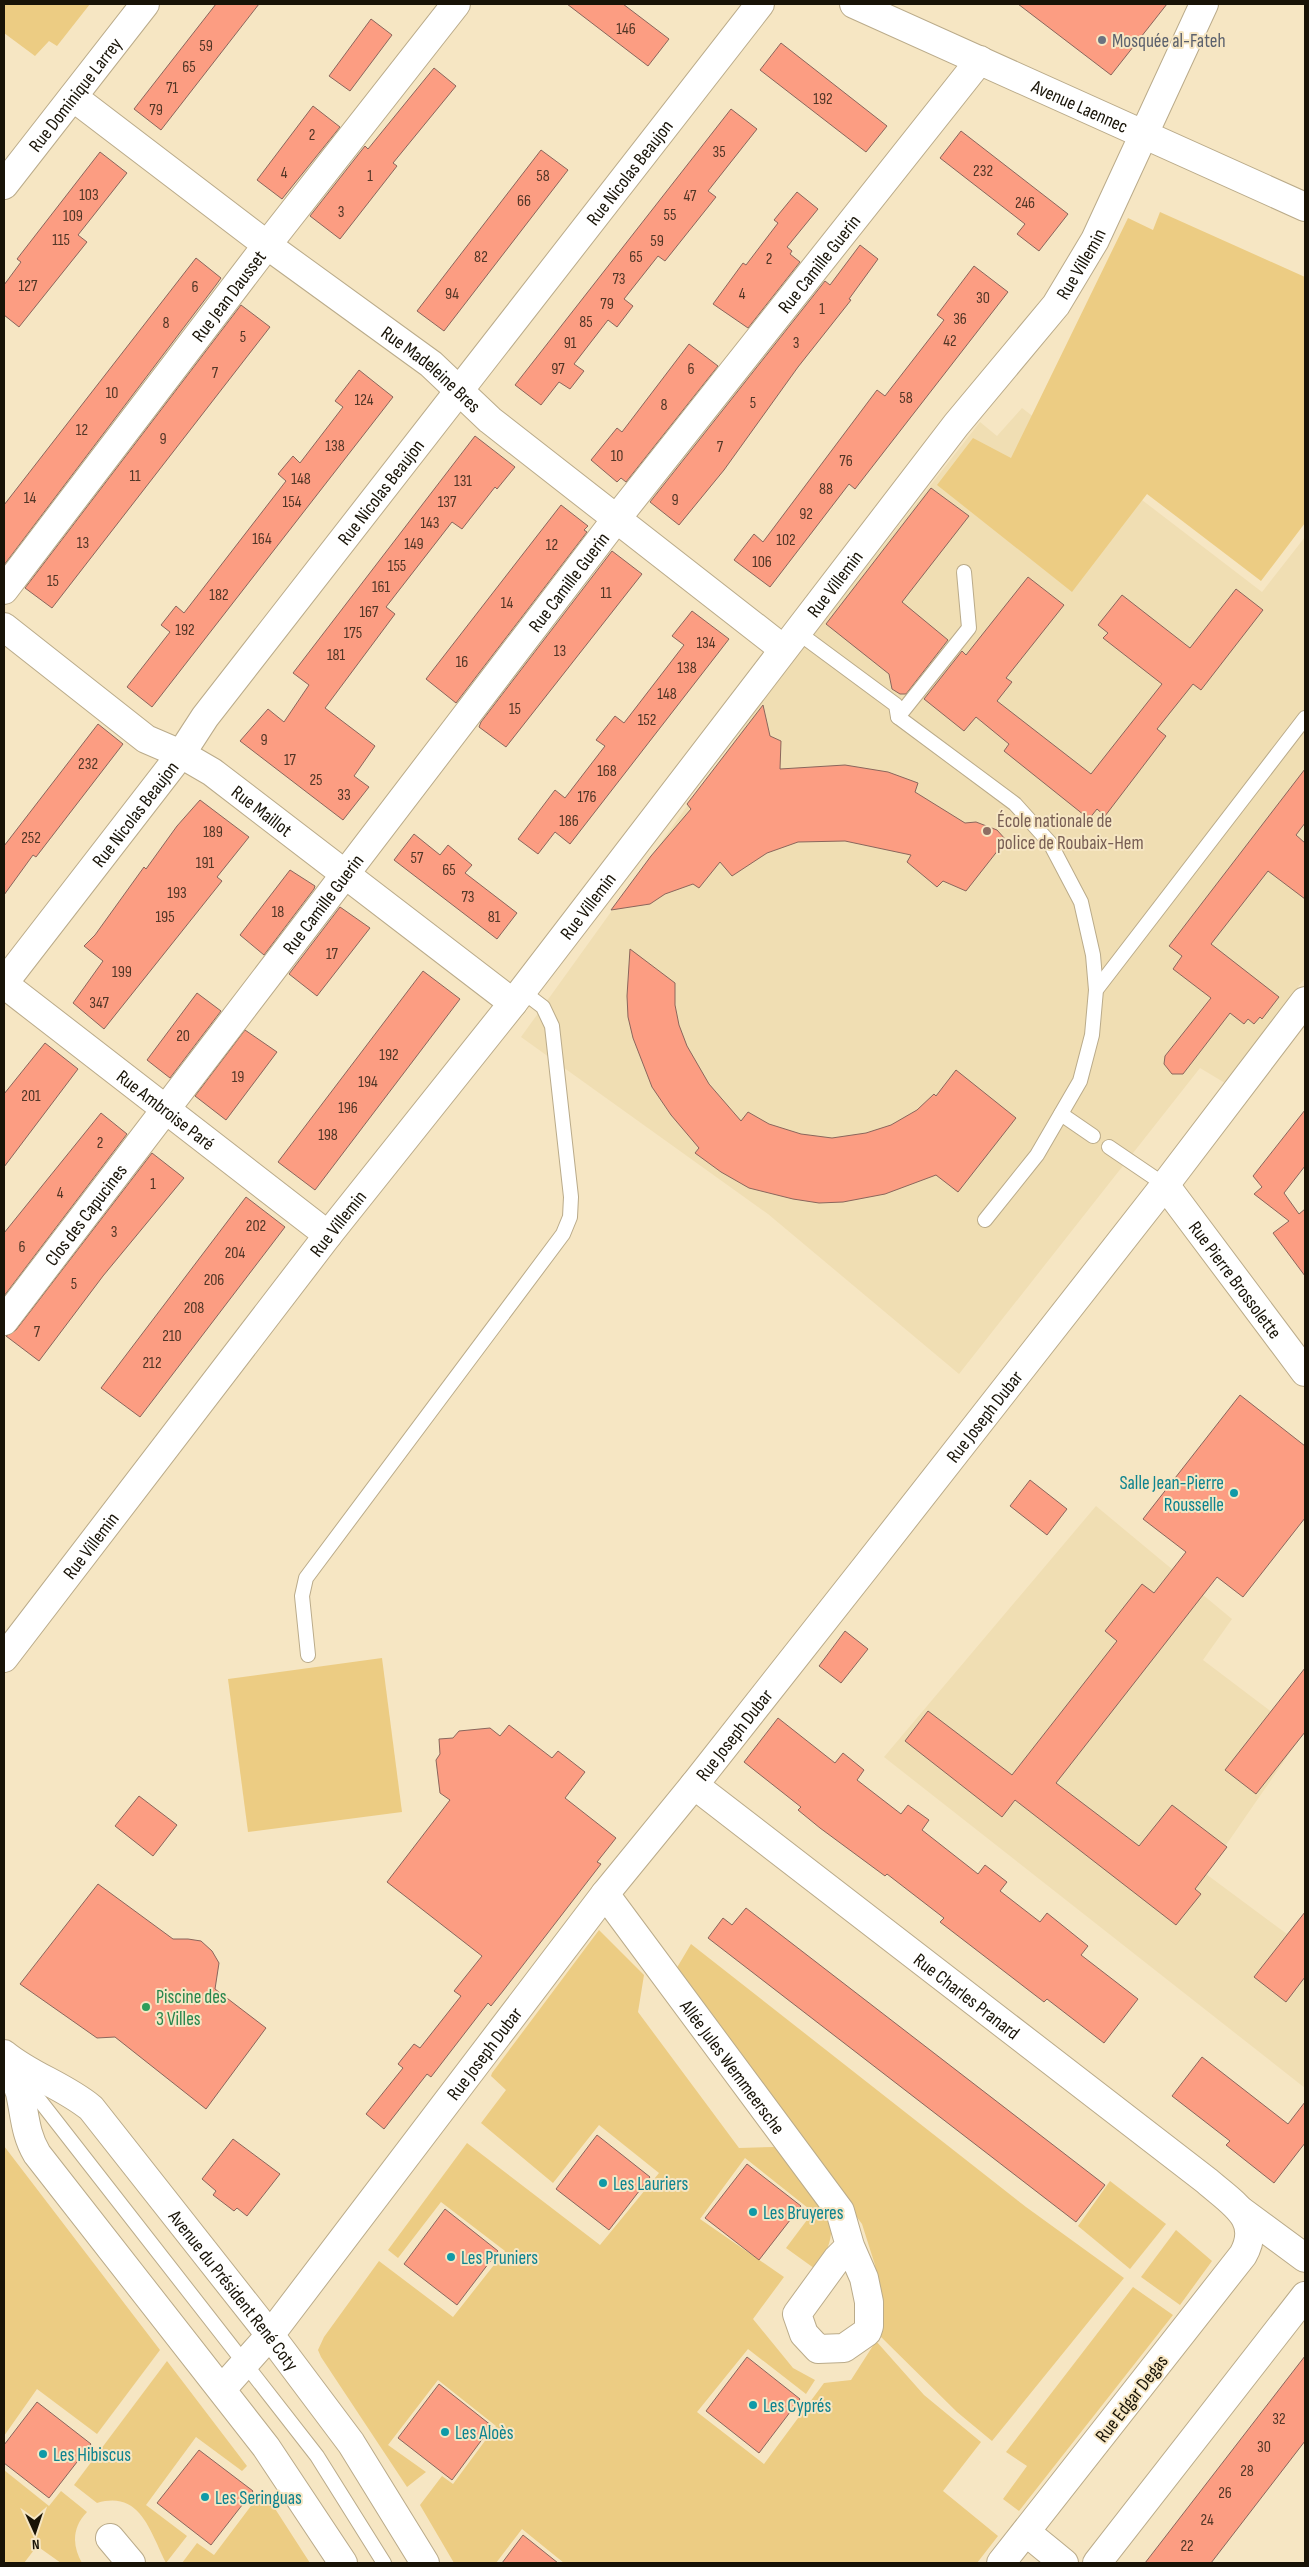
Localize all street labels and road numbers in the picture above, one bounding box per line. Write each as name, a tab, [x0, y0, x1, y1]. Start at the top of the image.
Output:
street label: Rue Dominique Larrey	[24, 33, 128, 157]
street label: Avenue Laennec	[1027, 75, 1131, 139]
street label: Rue Nicolas Beaujon	[582, 116, 679, 230]
street label: Rue Camille Guerin	[774, 210, 866, 318]
street label: Rue Villemin	[1052, 226, 1112, 304]
street label: Rue Jean Dausset	[187, 246, 272, 347]
street label: Rue Madeleine Bres	[376, 322, 485, 418]
street label: Rue Nicolas Beaujon	[333, 435, 430, 550]
street label: Rue Camille Guerin	[524, 528, 615, 637]
street label: Rue Villemin	[803, 546, 869, 622]
street label: Rue Nicolas Beaujon	[88, 757, 184, 872]
street label: Rue Maillot	[226, 781, 296, 842]
street label: Rue Camille Guerin	[278, 850, 369, 959]
street label: Rue Villemin	[556, 869, 622, 945]
street label: Rue Ambroise Paré	[111, 1066, 219, 1156]
street label: Clos des Capucines	[40, 1160, 133, 1271]
street label: Rue Villemin	[306, 1186, 372, 1262]
street label: Rue Pierre Brossolette	[1183, 1217, 1286, 1344]
street label: Rue Joseph Dubar	[942, 1366, 1029, 1468]
street label: Rue Villemin	[59, 1508, 124, 1584]
street label: Rue Joseph Dubar	[692, 1684, 779, 1786]
street label: Rue Charles Pranard	[909, 1949, 1024, 2045]
street label: Allée Jules Wemmeersche	[674, 1995, 789, 2139]
street label: Rue Joseph Dubar	[443, 2003, 528, 2105]
street label: Avenue du Président René Coty	[162, 2205, 303, 2376]
street label: Rue Edgar Degas	[1091, 2350, 1174, 2447]

